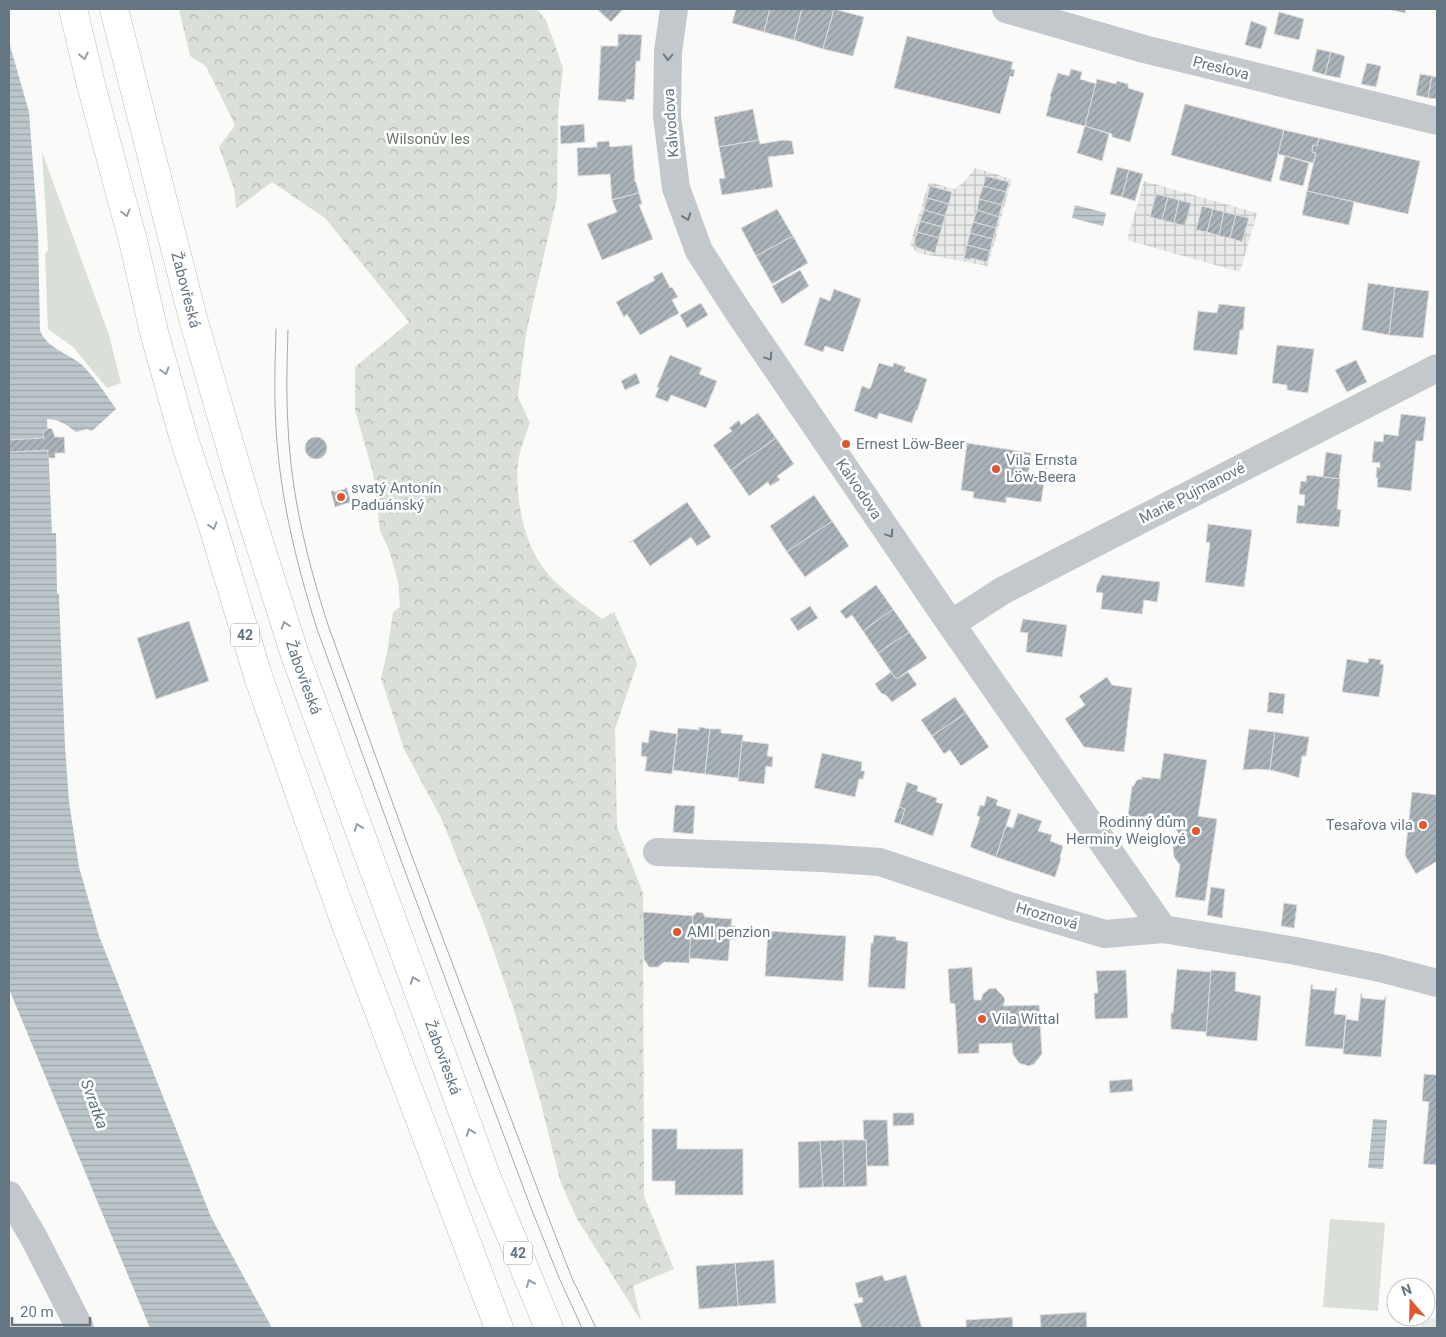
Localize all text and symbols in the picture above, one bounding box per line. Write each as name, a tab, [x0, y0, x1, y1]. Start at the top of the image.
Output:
one-way arrow	[78, 52, 89, 61]
street label: Preslova	[1191, 52, 1251, 84]
one-way arrow	[663, 53, 674, 61]
street label: Kalvodova	[660, 88, 682, 158]
park label: Wilsonův les	[386, 130, 470, 148]
one-way arrow	[120, 209, 130, 217]
one-way arrow	[681, 213, 691, 221]
street label: Žabovřeská	[167, 250, 204, 330]
one-way arrow	[763, 351, 772, 361]
one-way arrow	[159, 366, 170, 375]
place label: Ernest Löw-Beer	[856, 435, 965, 453]
marker: Ernest Löw-Beer	[840, 438, 852, 450]
place label: Vila Ernsta Löw-Beera	[1006, 451, 1077, 486]
street label: Kalvodova	[832, 455, 886, 523]
street label: Marie Pujmanové	[1136, 459, 1248, 527]
marker: Vila Ernsta Löw-Beera	[990, 463, 1002, 475]
place label: svatý Antonín Paduánský	[351, 479, 441, 514]
marker: svatý Antonín Paduánský	[335, 491, 347, 503]
one-way arrow	[207, 522, 217, 530]
one-way arrow	[884, 529, 893, 538]
one-way arrow	[281, 621, 291, 630]
road number: 42	[231, 624, 259, 646]
street label: Žabovřeská	[282, 638, 325, 717]
place label: Rodinný dům Herminy Weiglové	[1066, 813, 1186, 848]
place label: Tesařova vila	[1326, 816, 1413, 834]
marker: Tesařova vila	[1417, 819, 1429, 831]
one-way arrow	[354, 824, 364, 832]
marker: Rodinný dům Herminy Weiglové	[1190, 825, 1202, 837]
street label: Hroznová	[1014, 899, 1080, 933]
place label: AMI penzion	[687, 923, 770, 941]
marker: AMI penzion	[671, 926, 683, 938]
one-way arrow	[410, 976, 420, 985]
place label: Vila Wittal	[992, 1010, 1059, 1028]
marker: Vila Wittal	[976, 1013, 988, 1025]
street label: Žabovřeská	[421, 1018, 465, 1097]
water label: Svratka	[77, 1077, 112, 1132]
one-way arrow	[466, 1129, 476, 1137]
road number: 42	[504, 1242, 532, 1264]
north arrow	[1386, 1277, 1436, 1327]
one-way arrow	[526, 1279, 537, 1288]
text: N	[1399, 1281, 1414, 1299]
scale bar	[12, 1294, 90, 1326]
text: 20 m	[20, 1303, 54, 1321]

